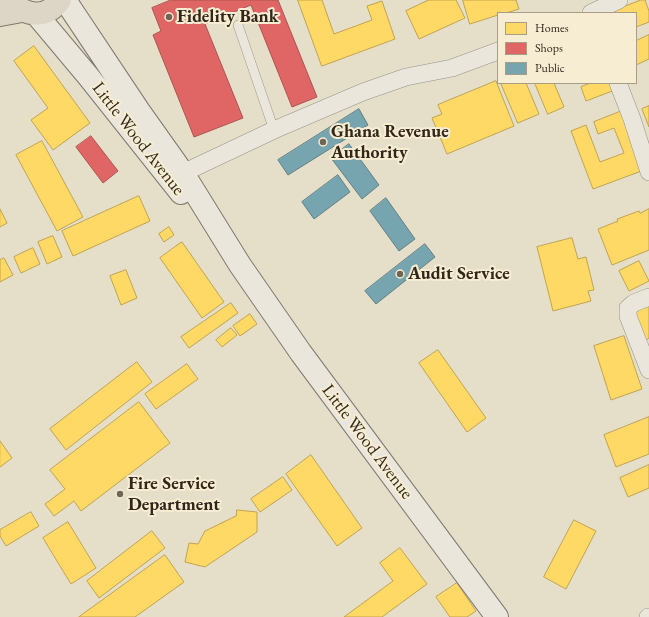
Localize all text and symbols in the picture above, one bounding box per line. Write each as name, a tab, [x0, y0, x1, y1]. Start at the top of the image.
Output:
place label: Fidelity Bank	[177, 6, 279, 28]
marker: Fidelity Bank	[164, 12, 174, 22]
legend	[497, 12, 637, 84]
text: Homes	[535, 20, 569, 36]
text: Shops	[535, 40, 563, 56]
text: Public	[535, 60, 565, 76]
street label: Little Wood Avenue	[87, 78, 189, 200]
place label: Ghana Revenue Authority	[331, 121, 449, 164]
marker: Ghana Revenue Authority	[318, 137, 328, 147]
place label: Audit Service	[408, 263, 510, 285]
marker: Audit Service	[395, 269, 405, 279]
street label: Little Wood Avenue	[317, 380, 417, 504]
place label: Fire Service Department	[128, 473, 220, 516]
marker: Fire Service Department	[115, 489, 125, 499]

